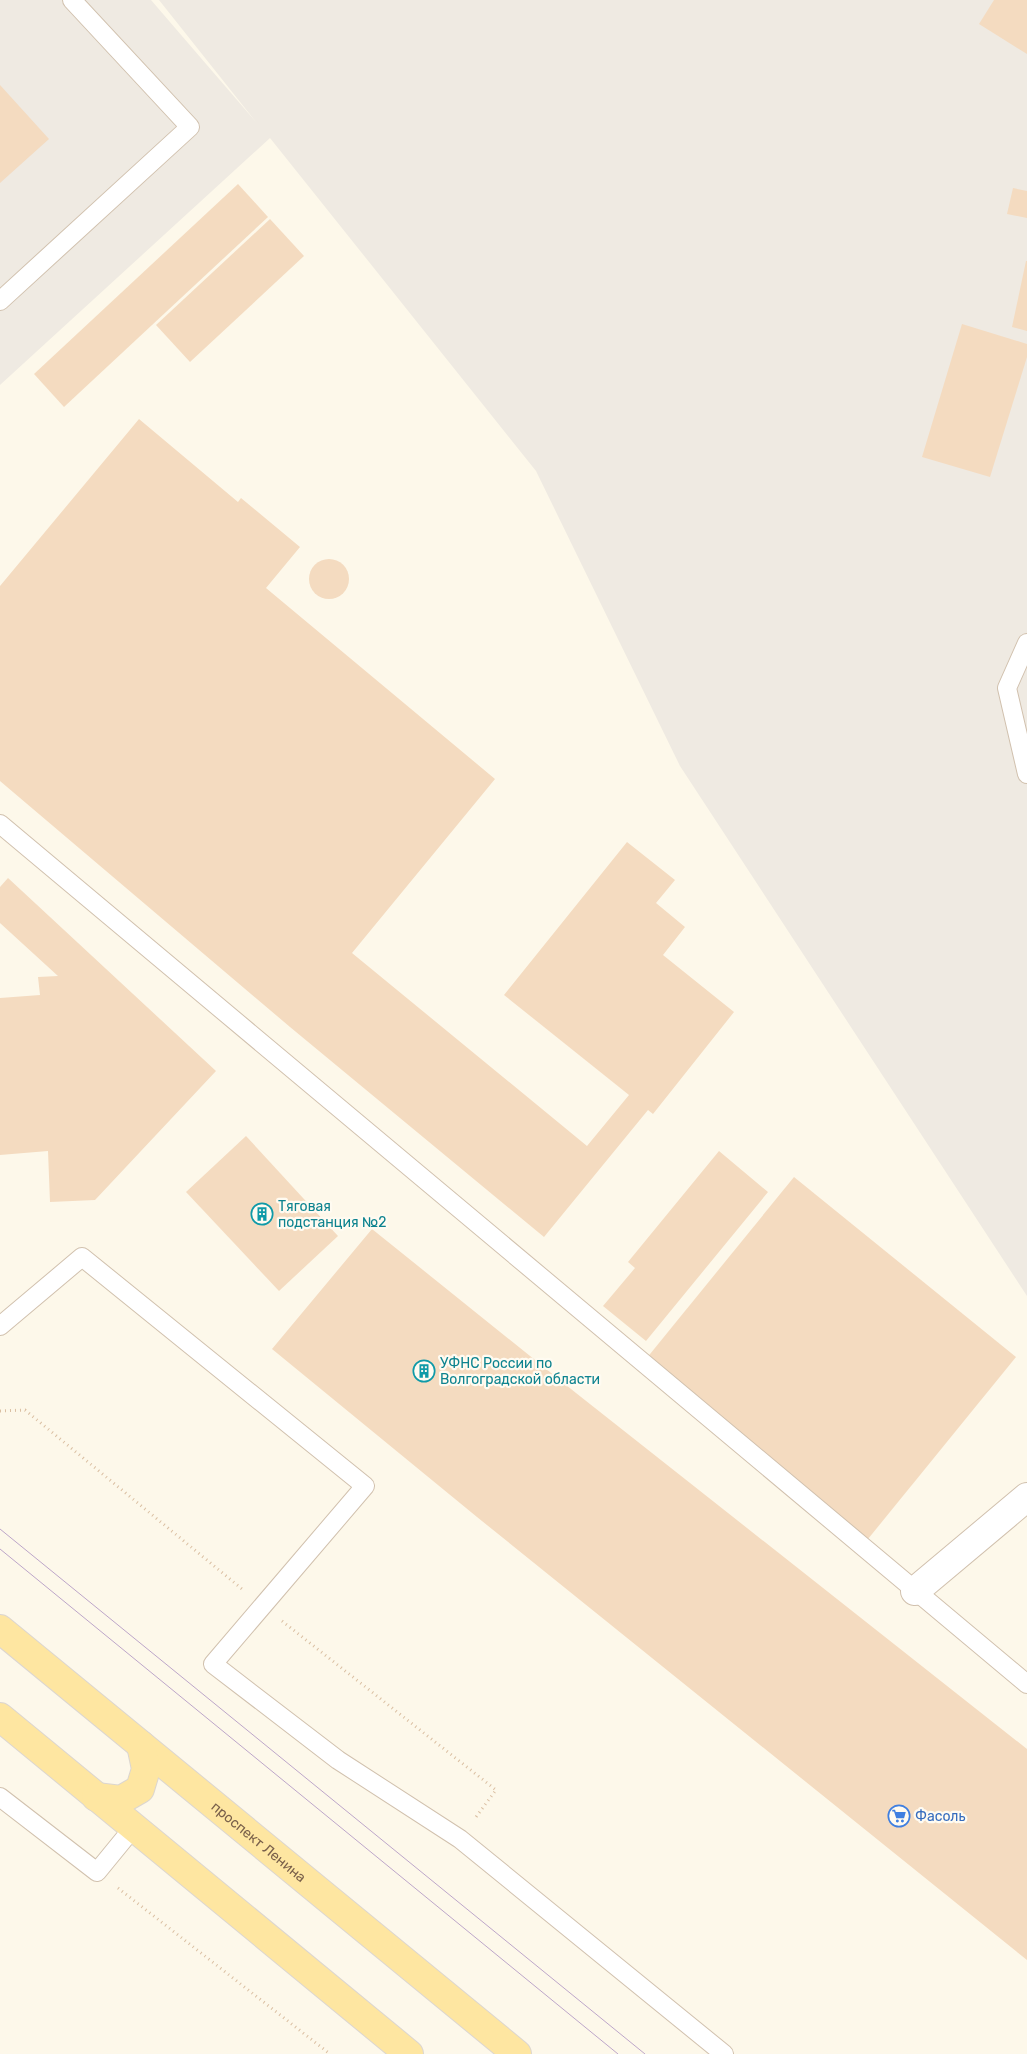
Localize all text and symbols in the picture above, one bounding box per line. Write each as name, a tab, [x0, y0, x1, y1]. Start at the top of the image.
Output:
place label: Тяговая подстанция №2	[278, 1198, 387, 1231]
building icon: Тяговая подстанция №2	[250, 1202, 274, 1226]
place label: УФНС России по Волгоградской области	[440, 1355, 600, 1388]
building icon: УФНС России по Волгоградской области	[412, 1359, 436, 1383]
street label: проспект Ленина	[208, 1798, 309, 1886]
supermarket icon: Фасоль	[887, 1804, 911, 1828]
place label: Фасоль	[915, 1808, 965, 1825]

